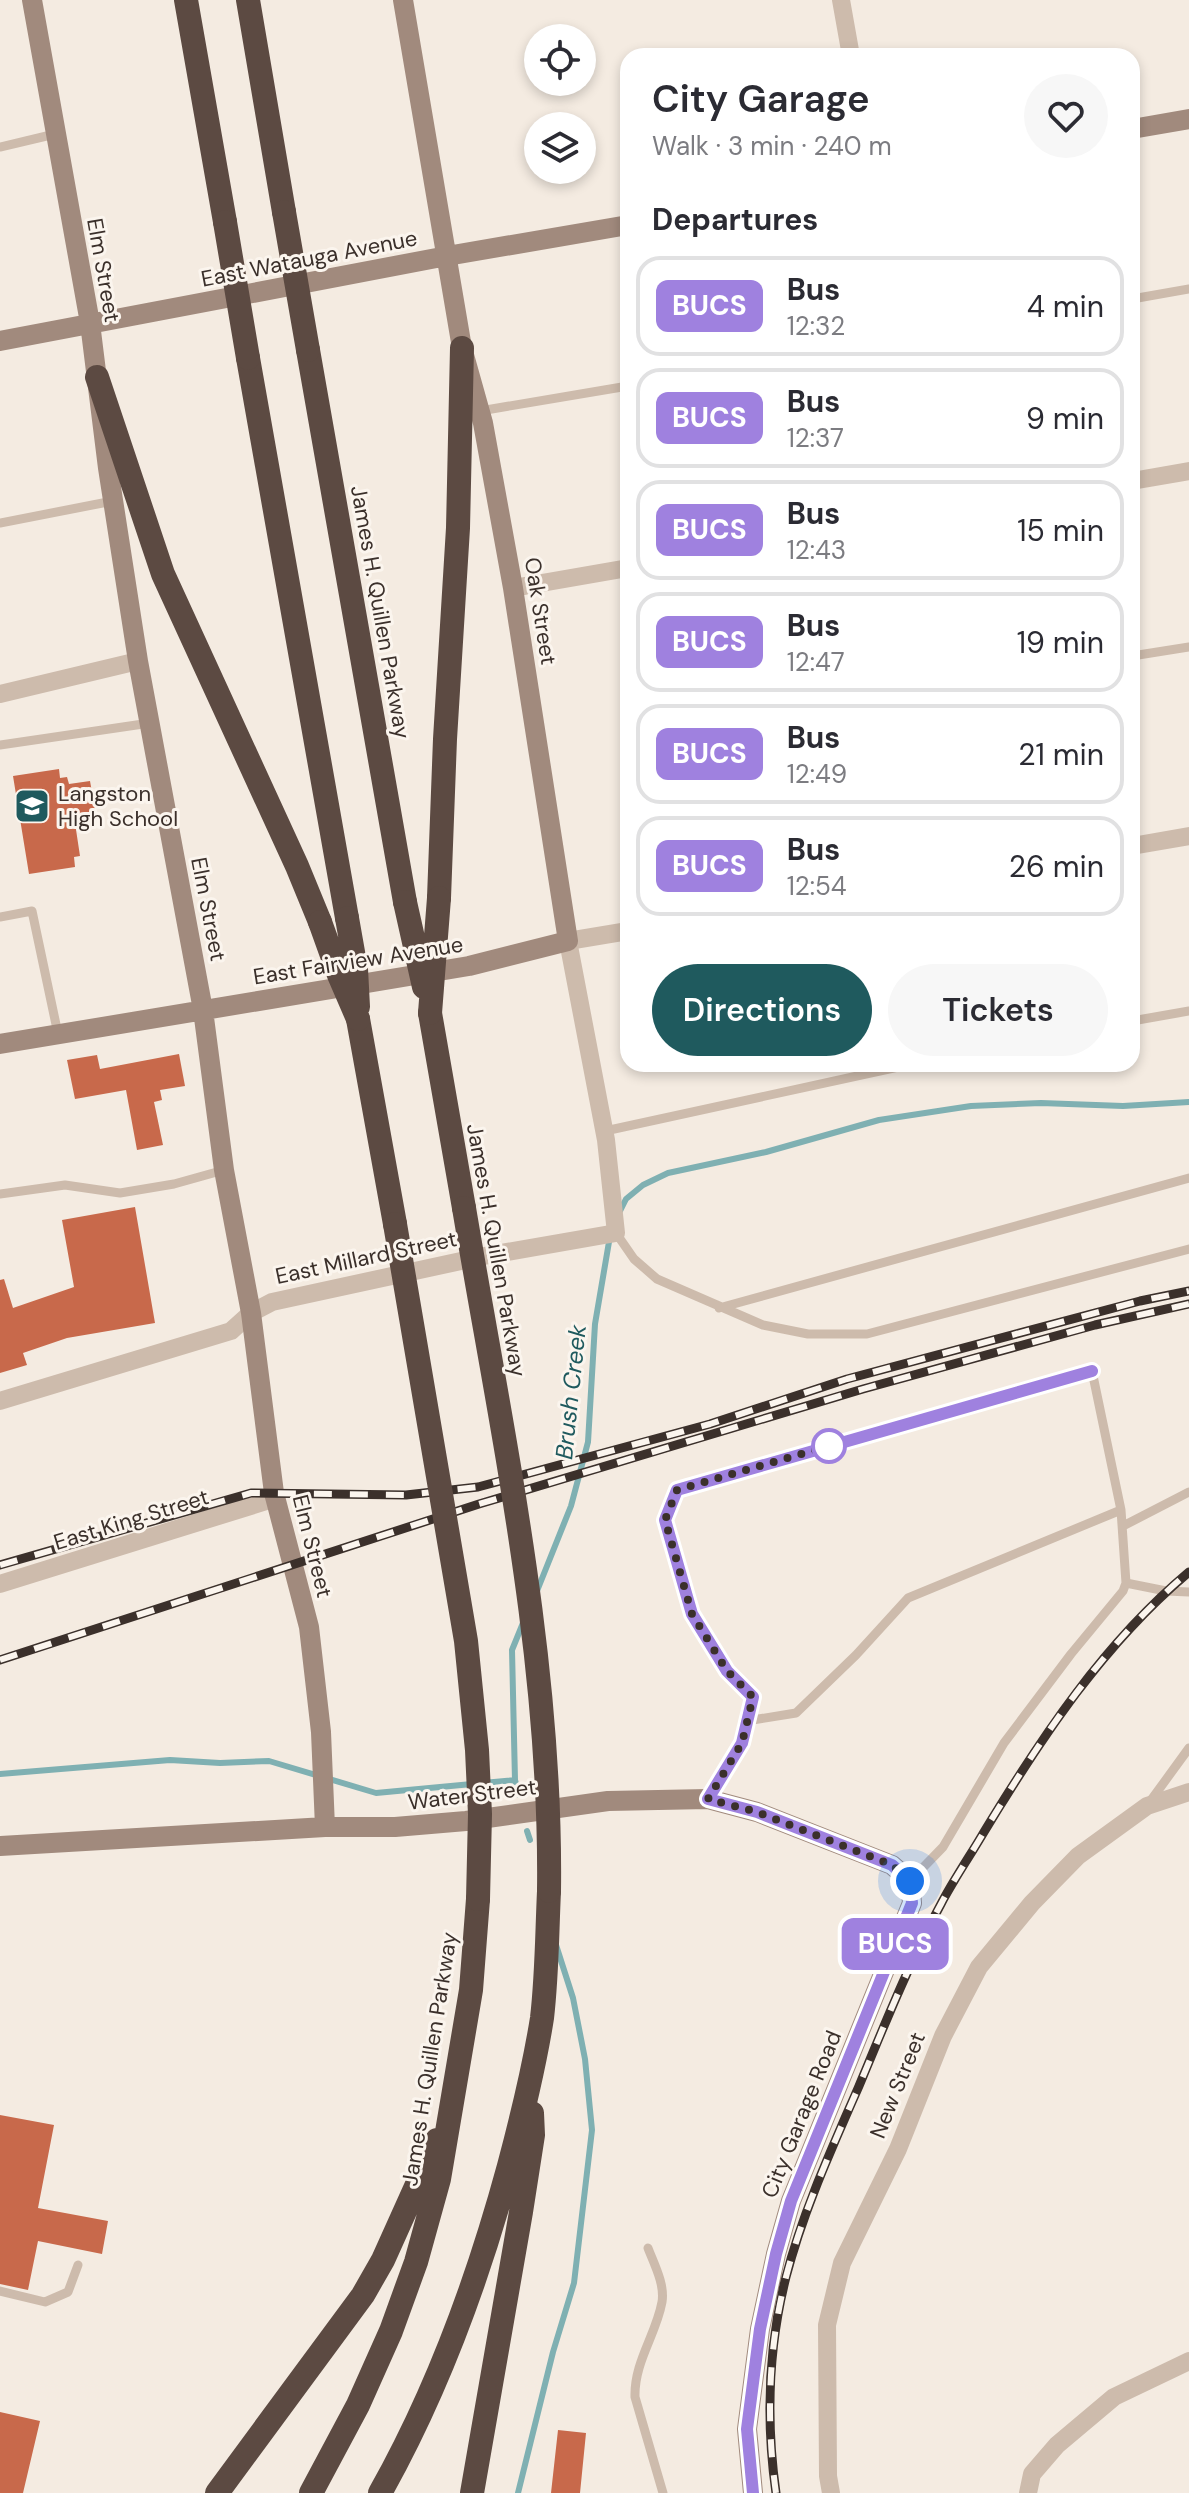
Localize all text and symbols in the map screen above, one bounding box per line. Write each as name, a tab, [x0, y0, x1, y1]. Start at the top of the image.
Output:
map controls	[524, 24, 596, 184]
button: locate	[524, 24, 596, 96]
text: City Garage	[652, 74, 870, 124]
button: heart	[1024, 74, 1108, 158]
button: layers	[524, 112, 596, 184]
text: Walk · 3 min · 240 m	[652, 129, 892, 163]
text: Departures	[652, 200, 818, 239]
street label: Elm Street	[80, 216, 127, 324]
street label: East Watauga Avenue	[199, 223, 420, 294]
text: Bus	[787, 270, 840, 309]
text: BUCS	[672, 287, 747, 324]
text: 4 min	[1027, 287, 1104, 326]
text: 12:32	[787, 309, 845, 343]
text: Bus	[787, 382, 840, 421]
text: BUCS	[672, 399, 747, 436]
text: 9 min	[1026, 399, 1104, 438]
text: 12:37	[787, 421, 844, 455]
street label: James H. Quillen Parkway	[344, 483, 417, 741]
text: Bus	[787, 494, 840, 533]
text: BUCS	[672, 511, 747, 548]
text: 15 min	[1017, 511, 1104, 550]
text: 12:43	[787, 533, 846, 567]
street label: Oak Street	[518, 555, 563, 667]
text: Bus	[787, 606, 840, 645]
text: BUCS	[672, 623, 747, 660]
text: 19 min	[1017, 623, 1104, 662]
text: 12:47	[787, 645, 845, 679]
text: Bus	[787, 718, 840, 757]
text: BUCS	[672, 735, 747, 772]
text: 21 min	[1018, 735, 1104, 774]
text: 12:49	[787, 757, 847, 791]
place label: Langston High School	[58, 779, 178, 833]
school or university icon: Langston High School	[13, 787, 51, 825]
text: Bus	[787, 830, 840, 869]
text: BUCS	[672, 847, 747, 884]
text: 26 min	[1009, 847, 1104, 886]
street label: Elm Street	[184, 855, 233, 963]
text: 12:54	[787, 869, 847, 903]
street label: East Fairview Avenue	[251, 930, 465, 991]
button: Directions	[652, 964, 872, 1056]
button: Tickets	[888, 964, 1108, 1056]
street label: James H. Quillen Parkway	[460, 1121, 533, 1379]
street label: East Millard Street	[273, 1224, 459, 1291]
water label: Brush Creek	[548, 1322, 593, 1461]
unlabelled marker	[812, 1429, 846, 1463]
street label: East King Street	[50, 1482, 212, 1557]
street label: Elm Street	[286, 1492, 339, 1601]
street label: Water Street	[406, 1772, 538, 1817]
your location	[890, 1861, 930, 1901]
line badge: BUCS	[839, 1918, 951, 1970]
text: BUCS	[858, 1925, 932, 1962]
street label: James H. Quillen Parkway	[395, 1930, 464, 2188]
street label: City Garage Road	[755, 2026, 848, 2202]
street label: New Street	[863, 2028, 932, 2143]

